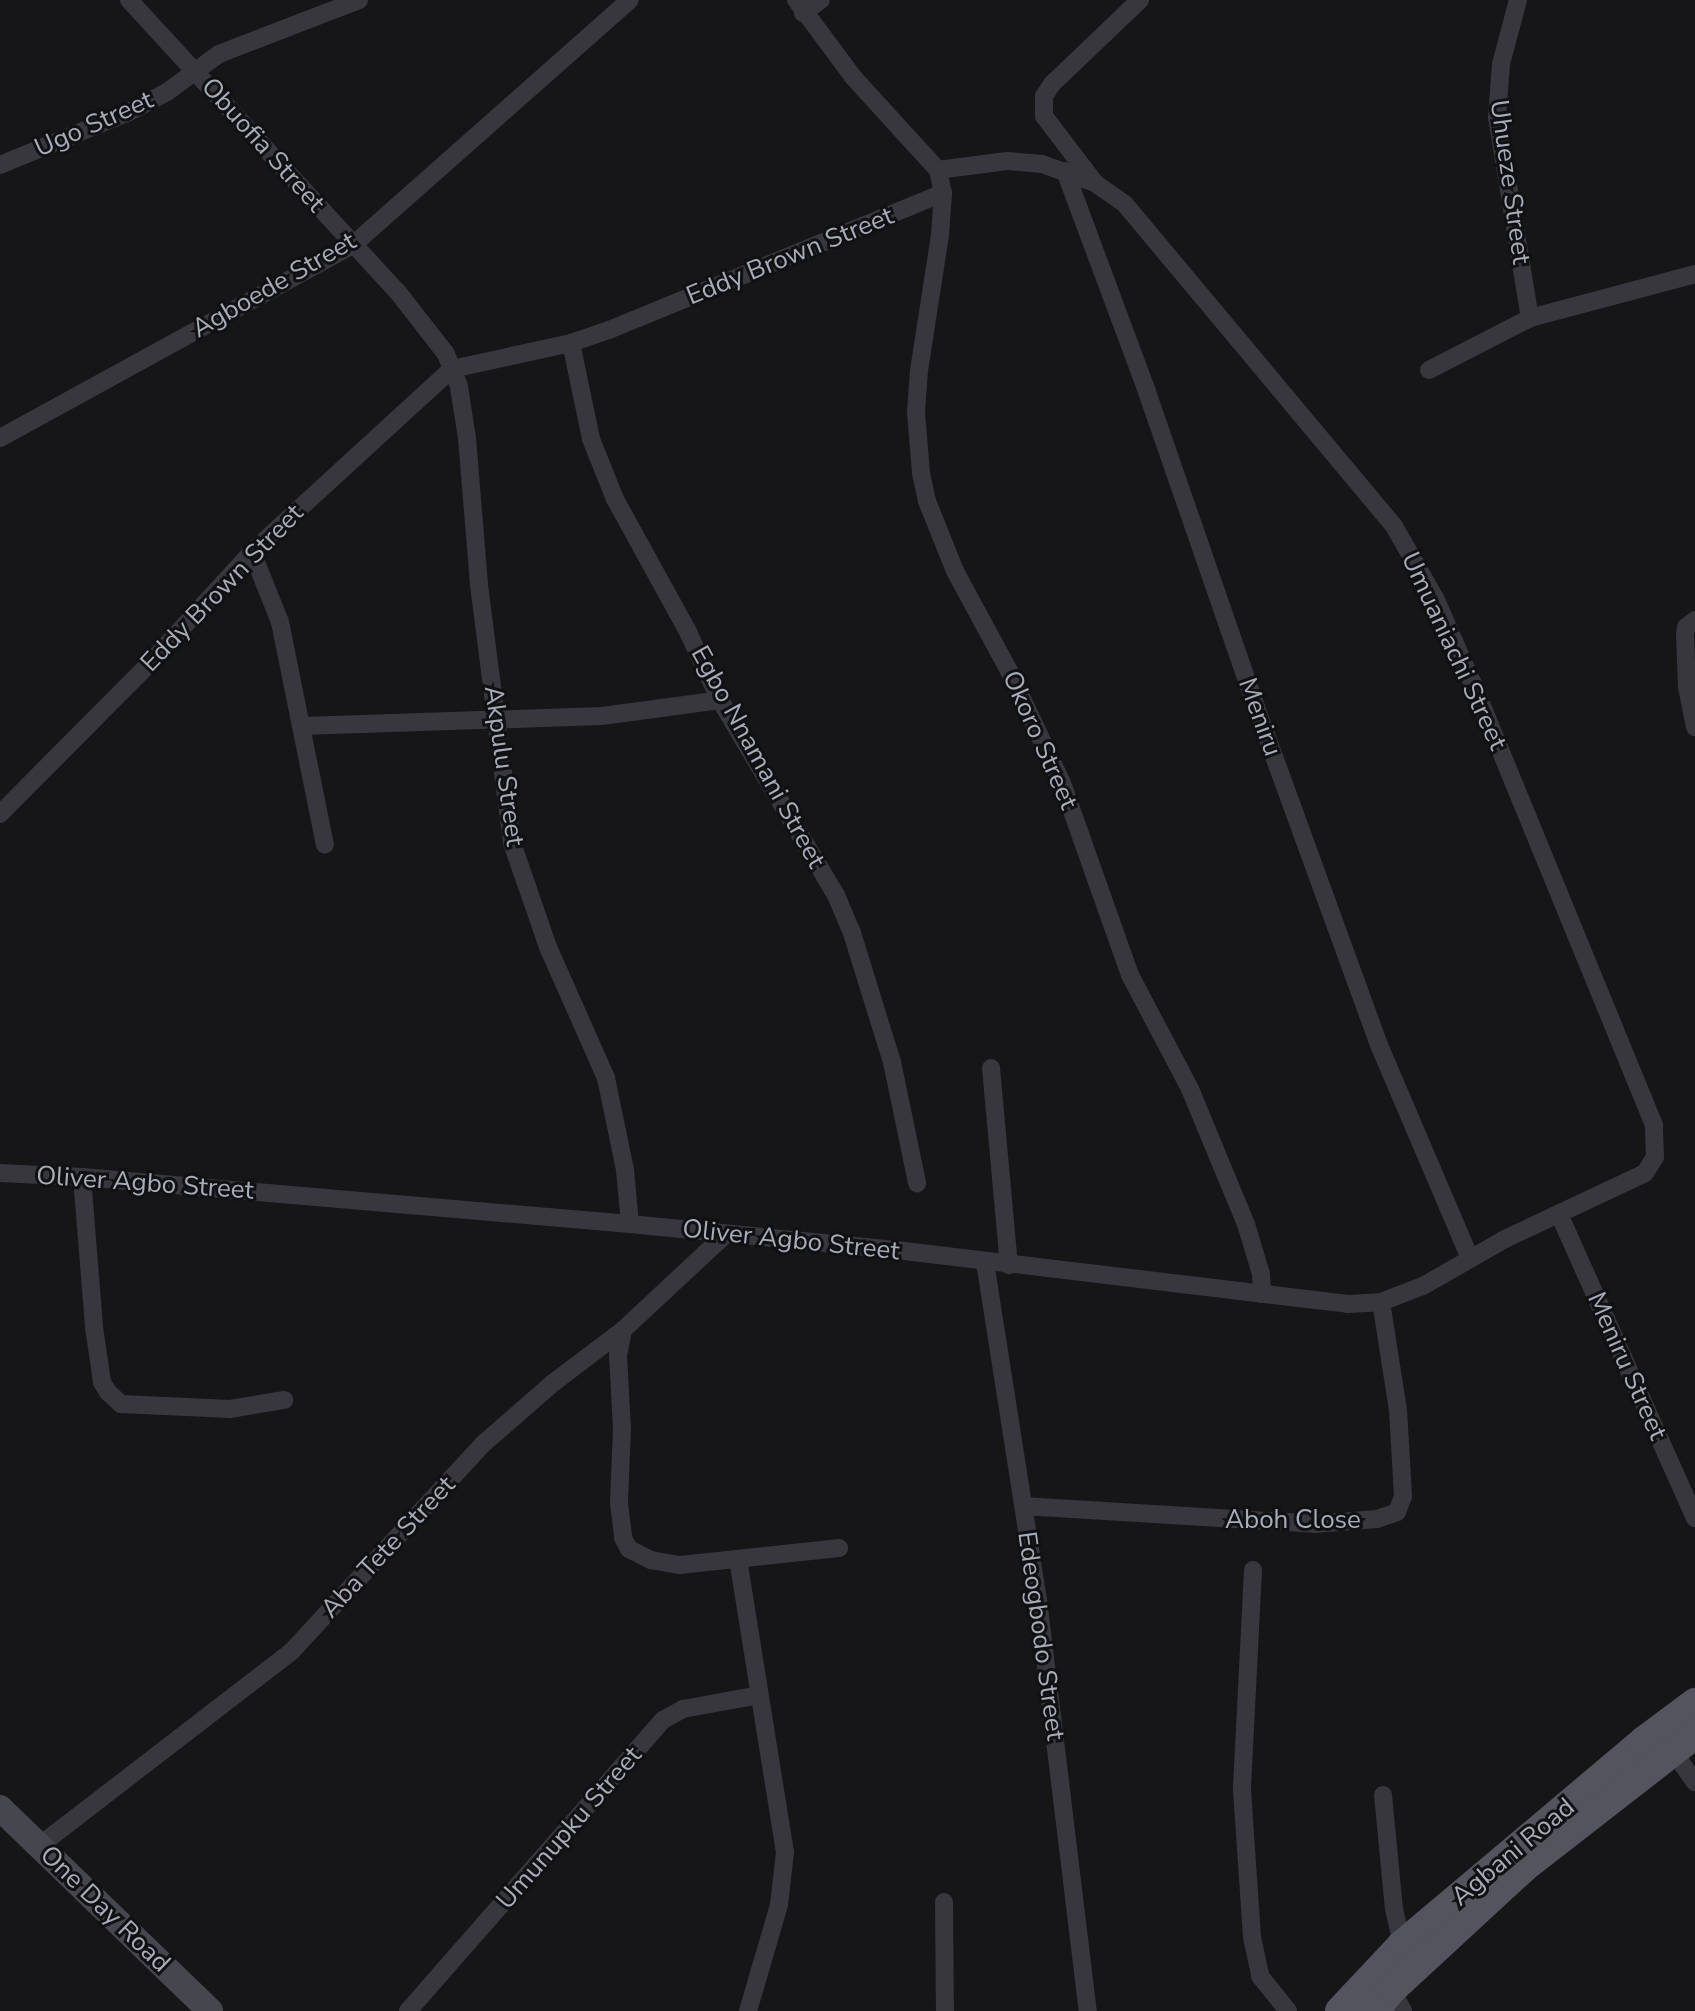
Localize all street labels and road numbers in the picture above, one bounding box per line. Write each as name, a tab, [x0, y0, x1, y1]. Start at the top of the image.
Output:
street label: Obuofia Street	[195, 71, 331, 219]
street label: Ugo Street	[30, 84, 158, 164]
street label: Uhueze Street	[1483, 98, 1537, 266]
street label: Eddy Brown Street	[682, 200, 898, 312]
street label: Agboede Street	[186, 225, 362, 345]
street label: Eddy Brown Street	[134, 498, 310, 678]
street label: Umuaniachi Street	[1395, 547, 1513, 755]
street label: Egbo Nnamani Street	[684, 641, 832, 873]
street label: Okoro Street	[996, 666, 1084, 814]
street label: Meniru	[1232, 674, 1288, 760]
street label: Akpulu Street	[477, 684, 531, 848]
street label: Oliver Agbo Street	[35, 1160, 255, 1206]
street label: Oliver Agbo Street	[681, 1213, 901, 1267]
street label: Meniru Street	[1581, 1287, 1673, 1445]
street label: Aba Tete Street	[314, 1470, 462, 1624]
street label: Aboh Close	[1225, 1504, 1361, 1536]
street label: Edeogbodo Street	[1011, 1530, 1071, 1742]
street label: Umunupku Street	[490, 1740, 648, 1916]
street label: Agbani Road	[1445, 1792, 1581, 1912]
street label: One Day Road	[33, 1839, 177, 1979]

